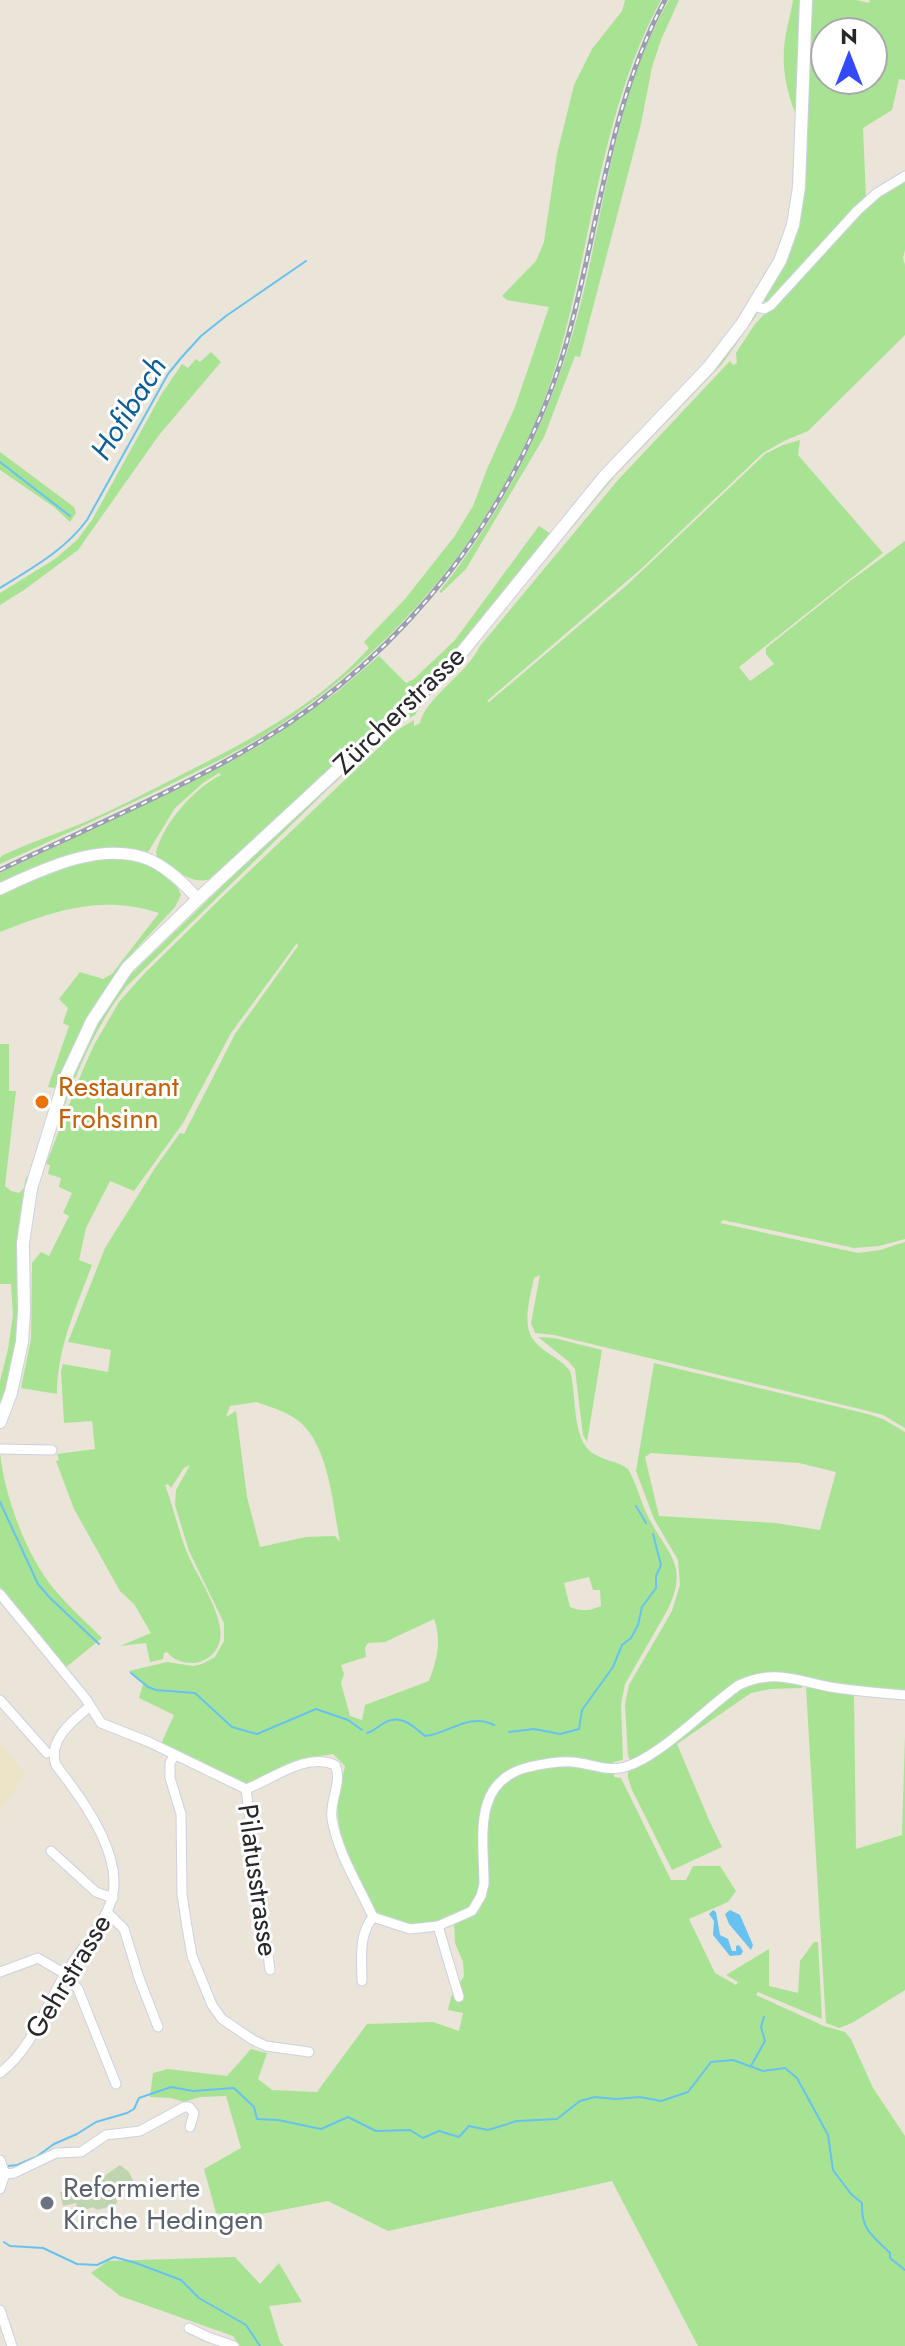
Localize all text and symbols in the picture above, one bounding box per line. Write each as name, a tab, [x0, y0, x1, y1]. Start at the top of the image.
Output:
north arrow	[809, 16, 889, 96]
text: N	[840, 20, 858, 52]
water label: Hofibach	[79, 348, 177, 468]
street label: Zürcherstrasse	[324, 636, 474, 784]
place label: Restaurant Frohsinn	[58, 1066, 179, 1139]
marker: Restaurant Frohsinn	[33, 1093, 51, 1111]
street label: Pilatusstrasse	[227, 1801, 289, 1959]
street label: Gehrstrasse	[15, 1906, 121, 2046]
place label: Reformierte Kirche Hedingen	[63, 2167, 264, 2240]
marker: Reformierte Kirche Hedingen	[38, 2194, 56, 2212]

